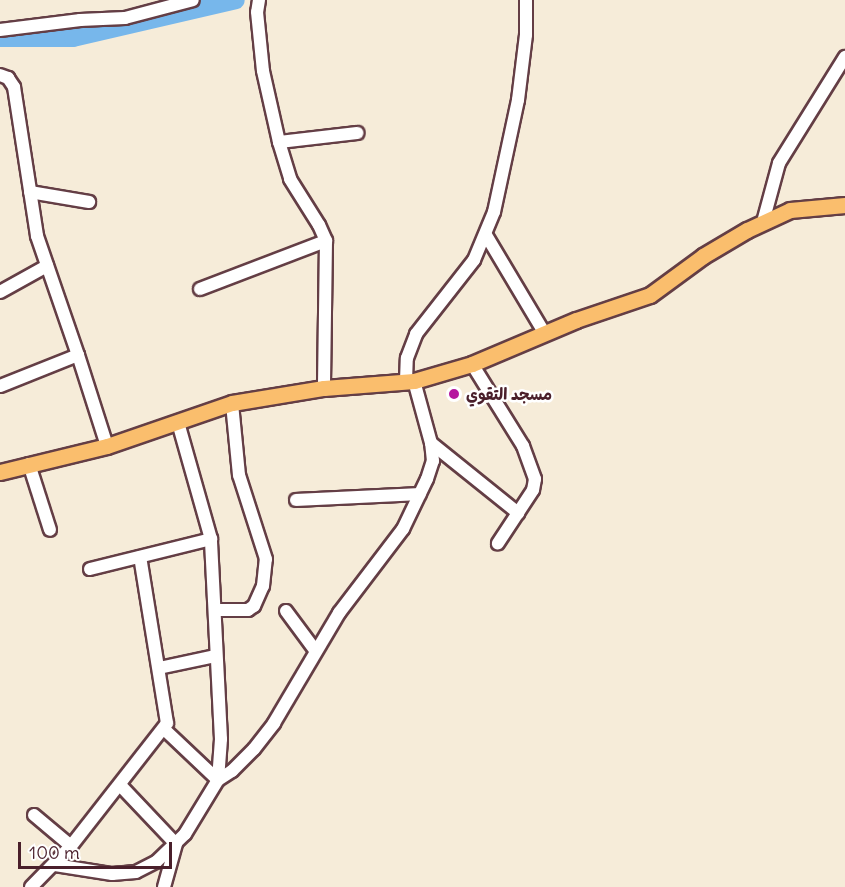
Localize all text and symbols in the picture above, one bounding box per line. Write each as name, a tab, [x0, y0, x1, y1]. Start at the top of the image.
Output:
place label: مسجد التقوي	[466, 384, 552, 404]
marker: مسجد التقوي	[447, 387, 461, 401]
scale bar	[21, 830, 176, 868]
text: 100 m	[29, 841, 80, 864]

